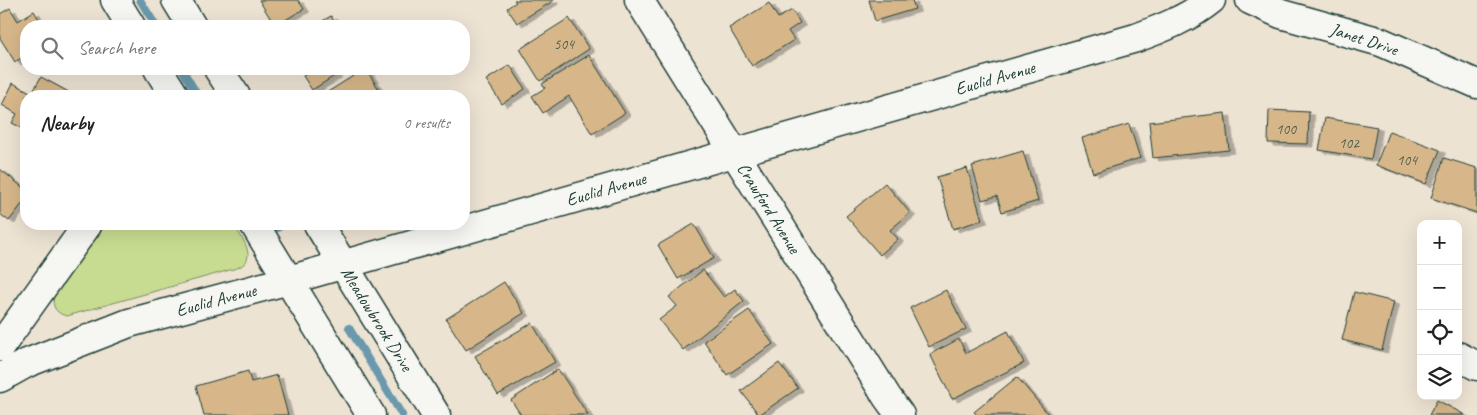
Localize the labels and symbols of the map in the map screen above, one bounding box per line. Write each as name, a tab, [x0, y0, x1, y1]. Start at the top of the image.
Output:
street label: Janet Drive	[1327, 17, 1402, 61]
house number: 504	[554, 35, 575, 54]
street label: Euclid Avenue	[953, 56, 1038, 100]
house number: 100	[1276, 120, 1297, 139]
house number: 102	[1339, 134, 1360, 153]
house number: 104	[1397, 151, 1418, 170]
street label: Crawford Avenue	[732, 159, 806, 258]
street label: Euclid Avenue	[564, 167, 649, 211]
street label: Meadowbrook Drive	[336, 263, 418, 376]
street label: Euclid Avenue	[174, 278, 259, 321]

